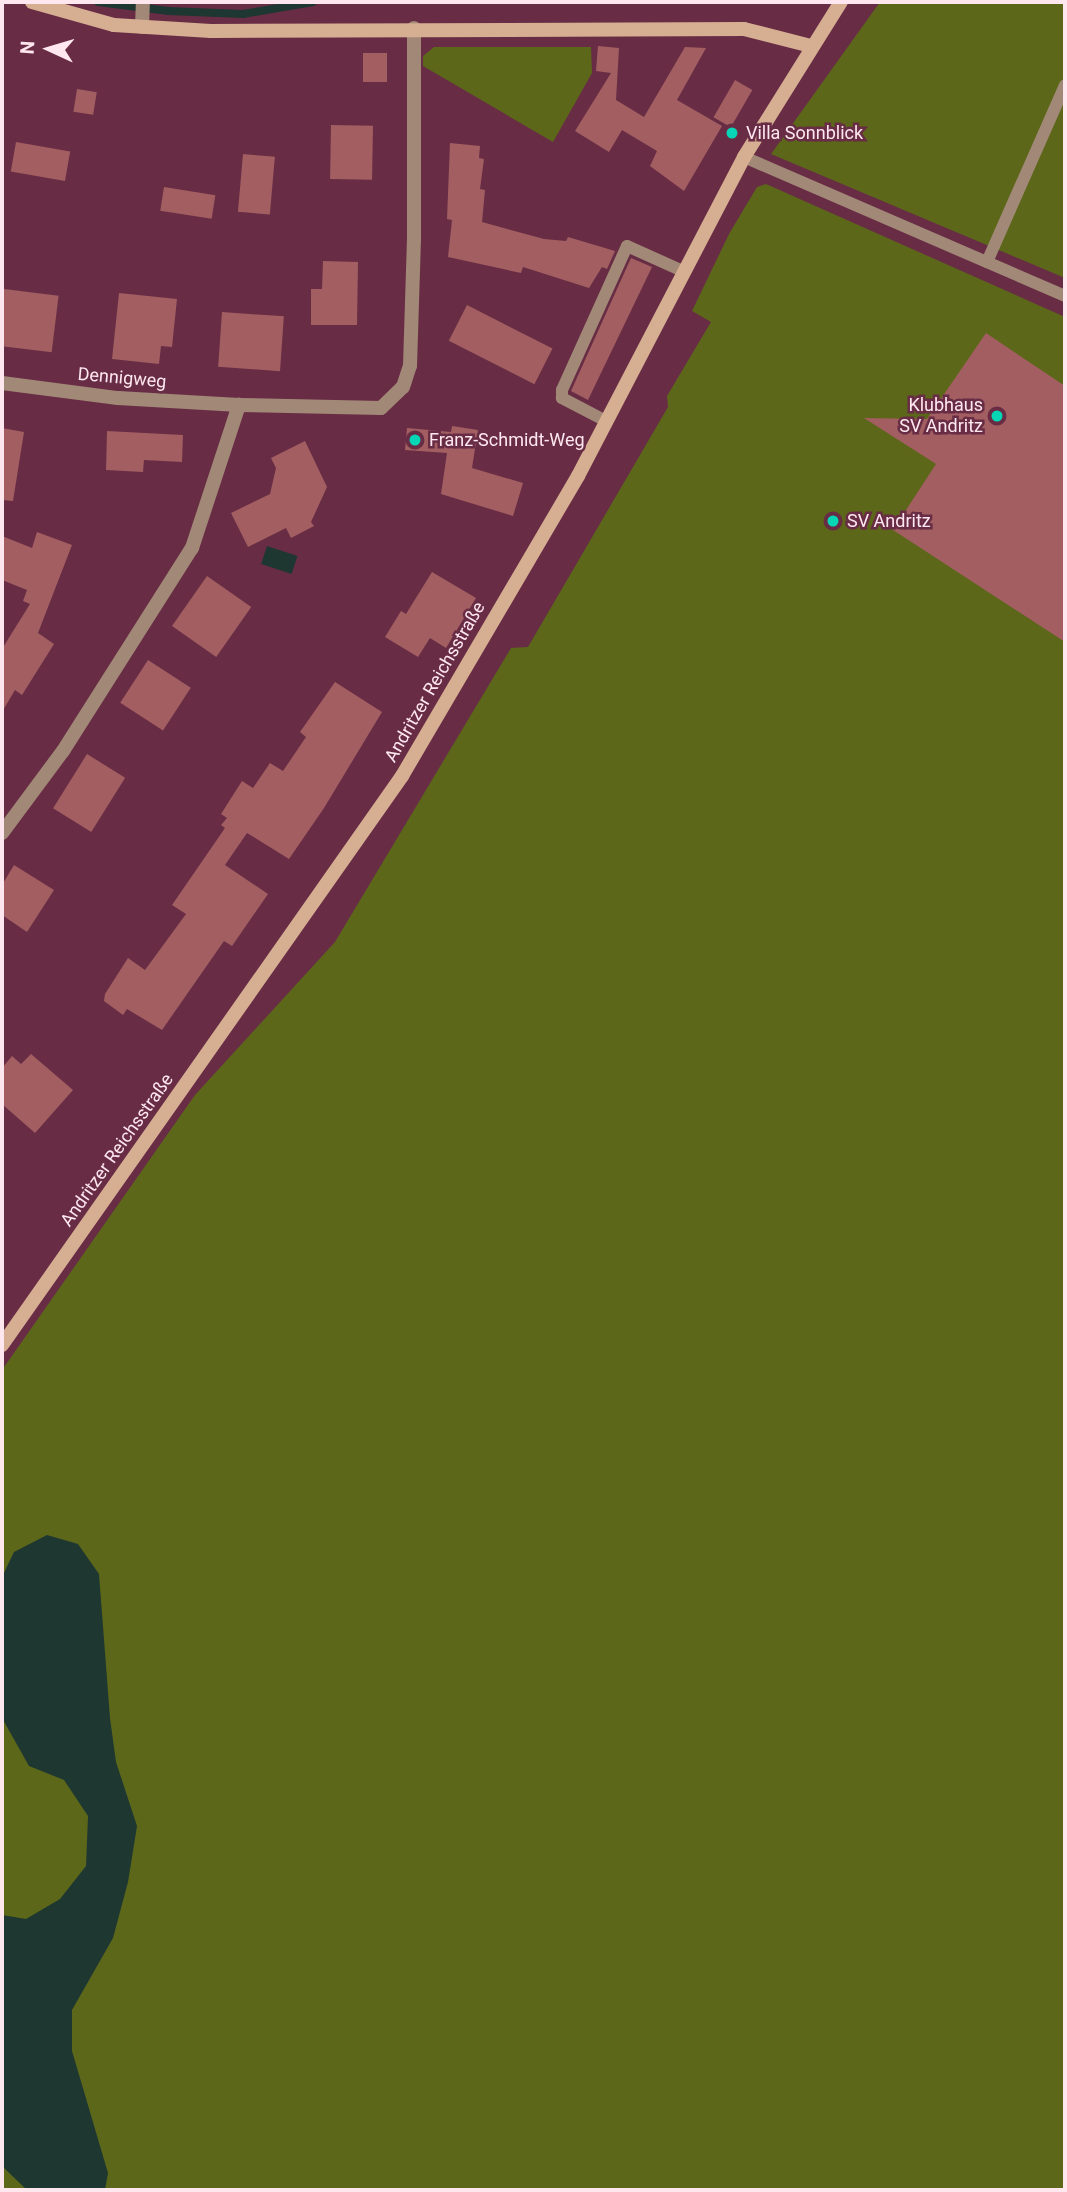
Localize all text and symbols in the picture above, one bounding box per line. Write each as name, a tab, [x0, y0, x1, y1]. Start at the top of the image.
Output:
north arrow	[14, 14, 84, 84]
text: N	[16, 40, 39, 55]
place label: Villa Sonnblick	[746, 122, 863, 144]
marker: Villa Sonnblick	[724, 125, 740, 141]
street label: Dennigweg	[77, 363, 167, 393]
place label: Klubhaus SV Andritz	[899, 395, 983, 438]
marker: Klubhaus SV Andritz	[989, 408, 1005, 424]
place label: Franz-Schmidt-Weg	[429, 429, 585, 451]
marker: Franz-Schmidt-Weg	[407, 432, 423, 448]
place label: SV Andritz	[847, 510, 931, 532]
marker: SV Andritz	[825, 513, 841, 529]
street label: Andritzer Reichsstraße	[380, 598, 490, 766]
street label: Andritzer Reichsstraße	[56, 1069, 178, 1231]

